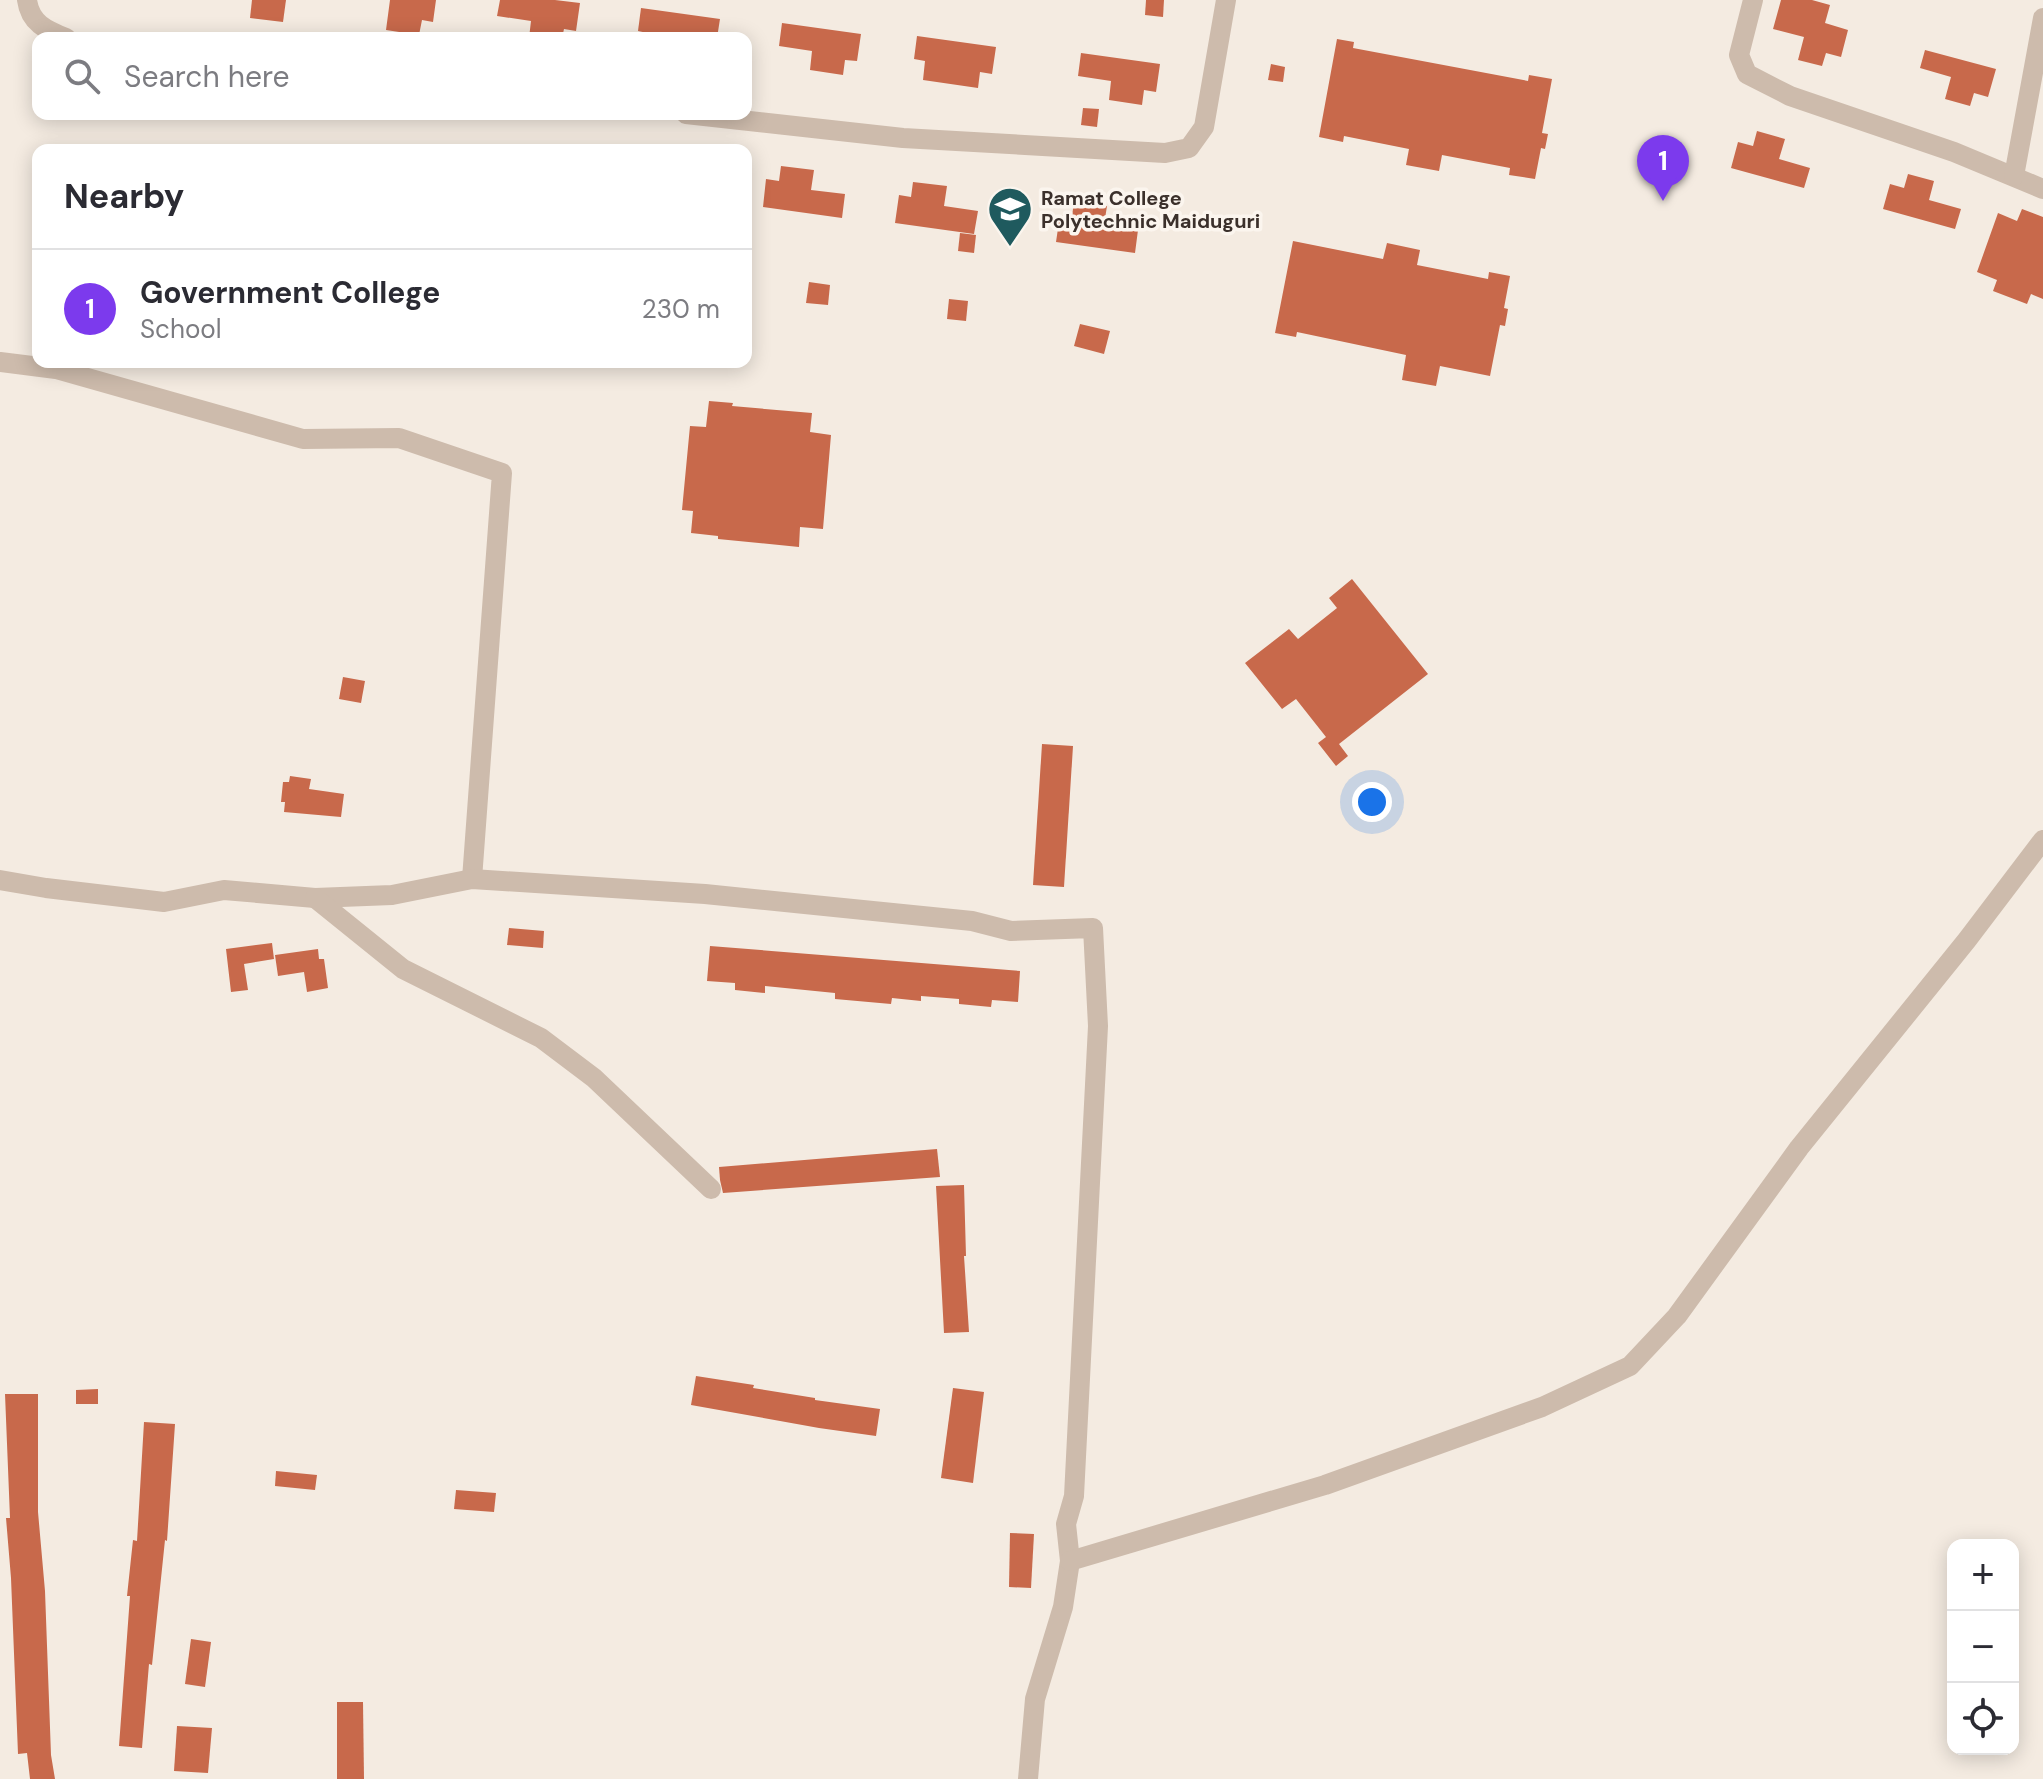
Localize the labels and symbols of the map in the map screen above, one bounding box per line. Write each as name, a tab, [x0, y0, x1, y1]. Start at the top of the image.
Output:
pin: 1	[1637, 135, 1689, 201]
school or university icon: Ramat College Polytechnic Maiduguri	[986, 185, 1034, 248]
place label: Ramat College Polytechnic Maiduguri	[1041, 185, 1260, 234]
your location	[1352, 782, 1392, 822]

